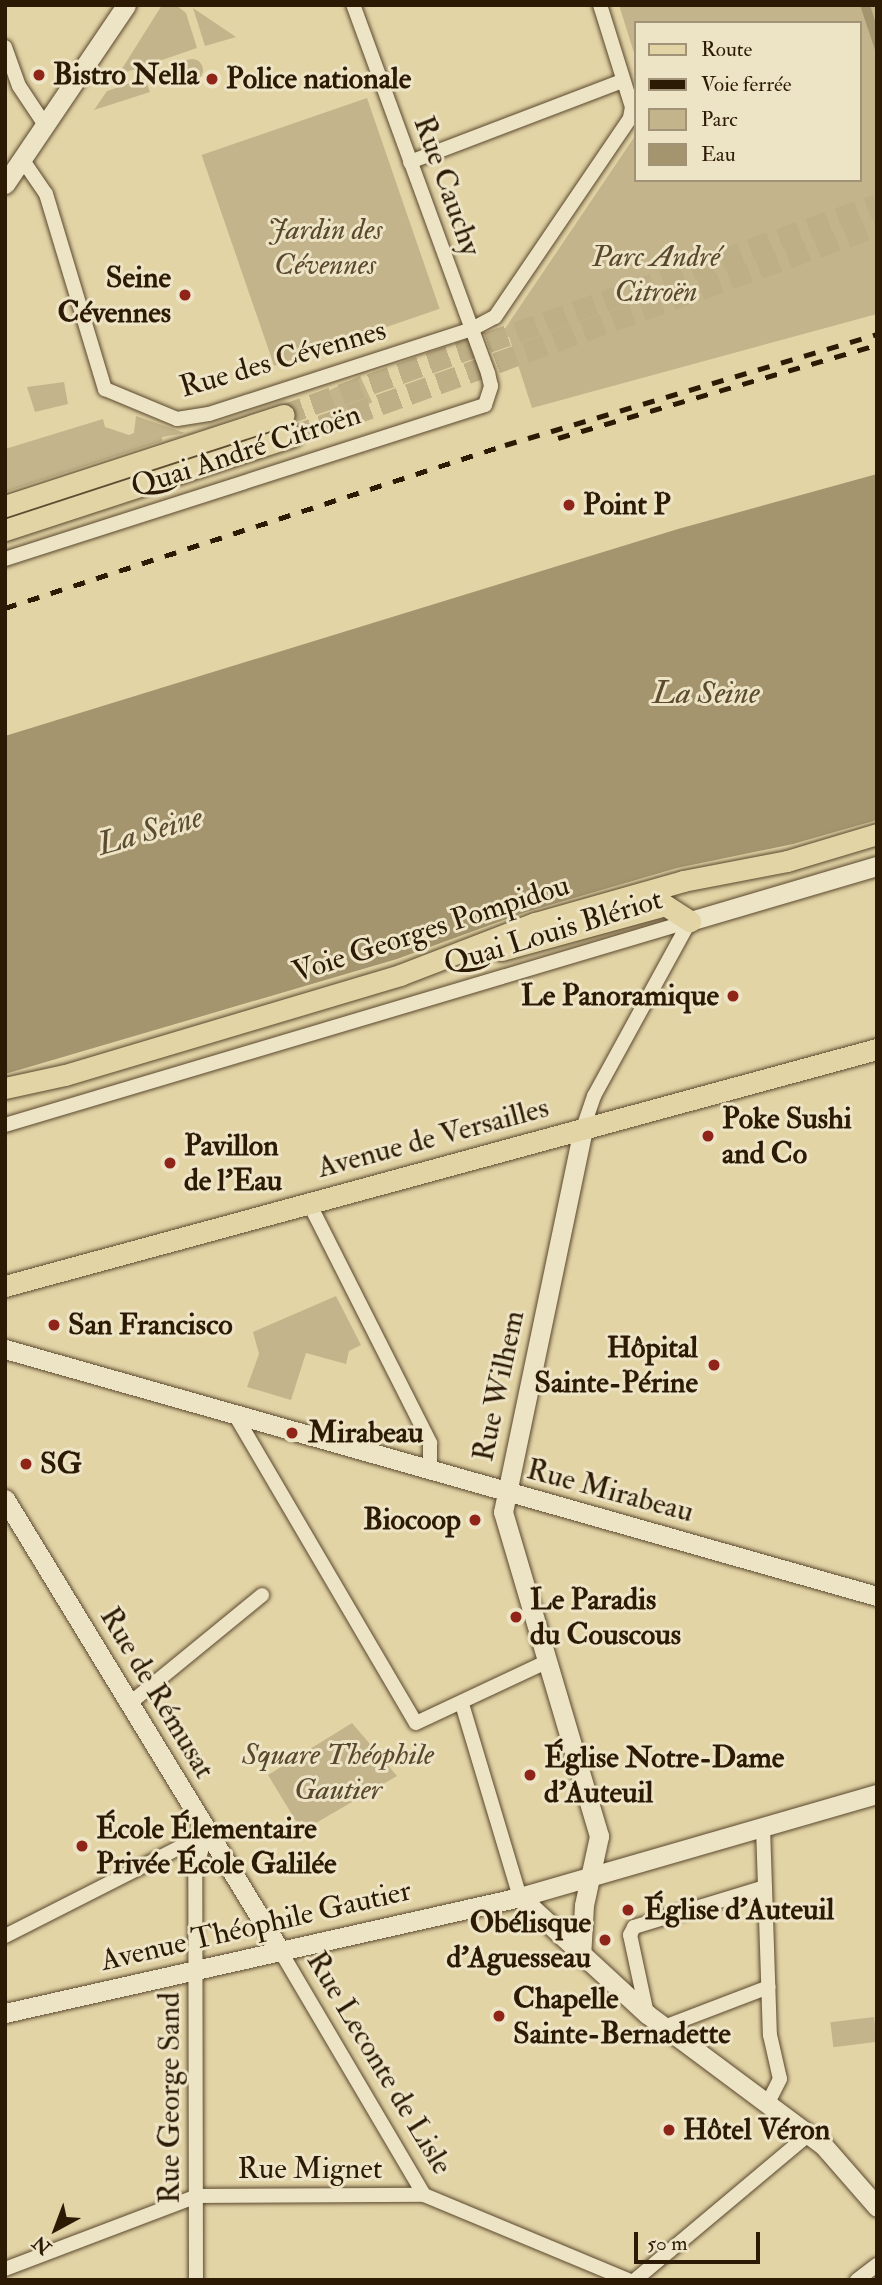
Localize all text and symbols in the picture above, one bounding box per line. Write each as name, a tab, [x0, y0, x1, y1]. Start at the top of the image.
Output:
legend	[634, 21, 861, 182]
text: Route	[701, 36, 752, 63]
place label: Bistro Nella	[53, 57, 199, 93]
place label: Police nationale	[226, 61, 411, 97]
marker: Bistro Nella	[31, 67, 47, 83]
marker: Police nationale	[204, 71, 220, 87]
text: Voie ferrée	[701, 71, 791, 98]
text: Parc	[701, 106, 738, 133]
street label: Rue Cauchy	[405, 111, 489, 261]
text: Eau	[701, 141, 736, 168]
park label: Jardin des Cévennes	[268, 212, 382, 282]
park label: Parc André Citroën	[592, 239, 720, 310]
place label: Seine Cévennes	[58, 260, 171, 330]
marker: Seine Cévennes	[177, 287, 193, 303]
street label: Rue des Cévennes	[176, 312, 390, 406]
street label: Quai André Citroën	[127, 397, 365, 505]
place label: Point P	[583, 487, 671, 523]
marker: Point P	[561, 497, 577, 513]
water label: La Seine	[652, 674, 760, 712]
water label: La Seine	[93, 798, 207, 864]
street label: Voie Georges Pompidou	[288, 867, 574, 991]
street label: Quai Louis Blériot	[439, 882, 667, 982]
place label: Le Panoramique	[521, 978, 719, 1014]
marker: Le Panoramique	[725, 988, 741, 1004]
street label: Avenue de Versailles	[313, 1090, 553, 1186]
place label: Poke Sushi and Co	[722, 1101, 852, 1172]
place label: Pavillon de l'Eau	[184, 1128, 282, 1198]
marker: Poke Sushi and Co	[700, 1128, 716, 1144]
marker: Pavillon de l'Eau	[162, 1155, 178, 1171]
place label: San Francisco	[68, 1307, 233, 1343]
street label: Rue Wilhem	[465, 1307, 533, 1465]
marker: San Francisco	[46, 1317, 62, 1333]
place label: Hôpital Sainte-Périne	[534, 1330, 698, 1400]
marker: Hôpital Sainte-Périne	[704, 1355, 724, 1375]
place label: Mirabeau	[308, 1415, 424, 1451]
marker: Mirabeau	[282, 1423, 302, 1443]
place label: SG	[40, 1446, 82, 1482]
street label: Rue Mirabeau	[523, 1451, 697, 1531]
marker: SG	[18, 1456, 34, 1472]
place label: Biocoop	[363, 1502, 461, 1538]
marker: Biocoop	[467, 1512, 483, 1528]
place label: Le Paradis du Couscous	[530, 1582, 681, 1652]
street label: Rue de Rémusat	[92, 1601, 222, 1785]
marker: Le Paradis du Couscous	[508, 1609, 524, 1625]
park label: Square Théophile Gautier	[242, 1737, 434, 1808]
place label: Église Notre-Dame d'Auteuil	[544, 1740, 784, 1810]
marker: Église Notre-Dame d'Auteuil	[522, 1767, 538, 1783]
place label: École Élementaire Privée École Galilée	[96, 1811, 337, 1882]
marker: École Élementaire Privée École Galilée	[74, 1838, 90, 1854]
street label: Avenue Théophile Gautier	[97, 1873, 415, 1979]
place label: Église d'Auteuil	[644, 1892, 834, 1928]
marker: Église d'Auteuil	[618, 1900, 638, 1920]
place label: Obélisque d'Aguesseau	[447, 1905, 591, 1976]
marker: Obélisque d'Aguesseau	[597, 1932, 613, 1948]
street label: Rue Leconte de Lisle	[298, 1945, 460, 2181]
place label: Chapelle Sainte-Bernadette	[513, 1981, 731, 2052]
street label: Rue George Sand	[152, 1992, 188, 2204]
marker: Chapelle Sainte-Bernadette	[491, 2008, 507, 2024]
place label: Hôtel Véron	[683, 2112, 830, 2148]
marker: Hôtel Véron	[661, 2122, 677, 2138]
street label: Rue Mignet	[237, 2151, 383, 2187]
north arrow	[21, 2194, 91, 2264]
scale bar	[637, 2218, 763, 2262]
text: N	[28, 2230, 57, 2259]
text: 50 m	[647, 2230, 688, 2257]

